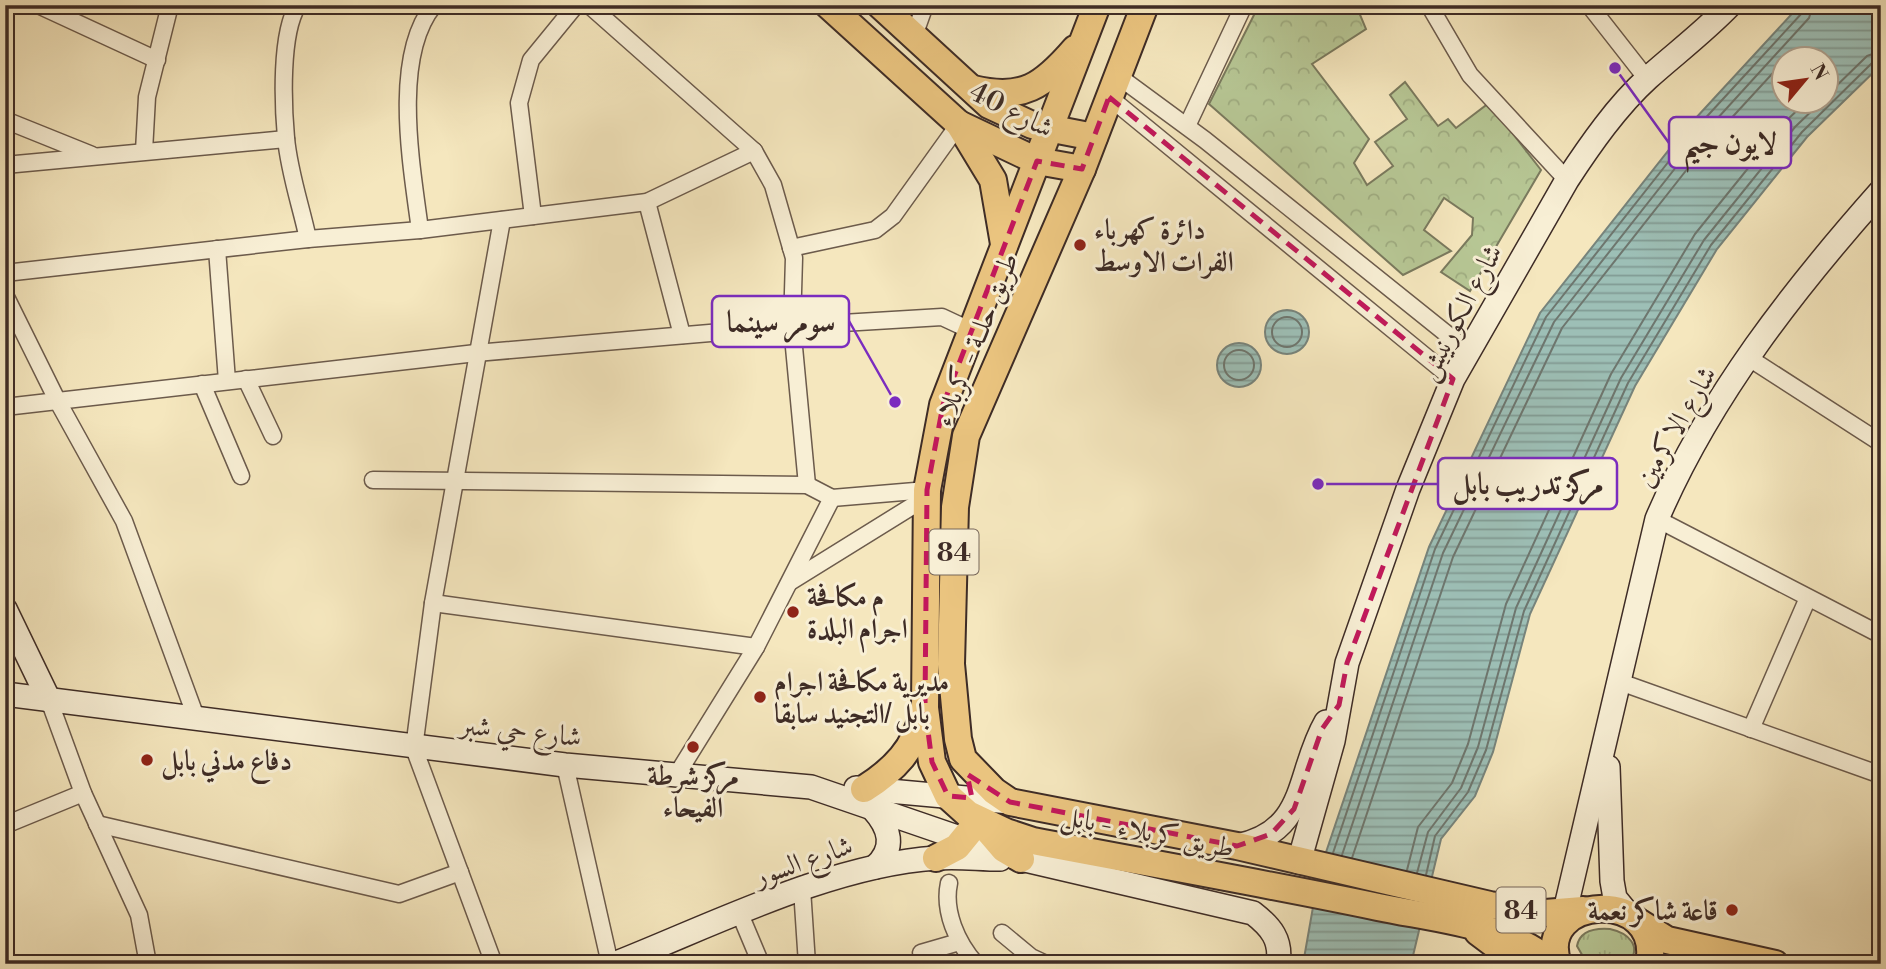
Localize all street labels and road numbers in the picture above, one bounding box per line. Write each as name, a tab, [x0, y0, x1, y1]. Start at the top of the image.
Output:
street label: شارع 40	[961, 74, 1059, 151]
street label: شارع الكورنيش	[1410, 238, 1515, 389]
street label: طريق حلــة - كربلاء	[926, 248, 1027, 432]
street label: شارع الاكرمين	[1628, 360, 1729, 496]
road number: 84	[930, 530, 978, 574]
street label: شارع حي شبر	[455, 707, 583, 760]
street label: طريق كربلاء - بابل	[1058, 799, 1237, 867]
street label: شارع السور	[747, 828, 859, 900]
road number: 84	[1496, 888, 1546, 932]

